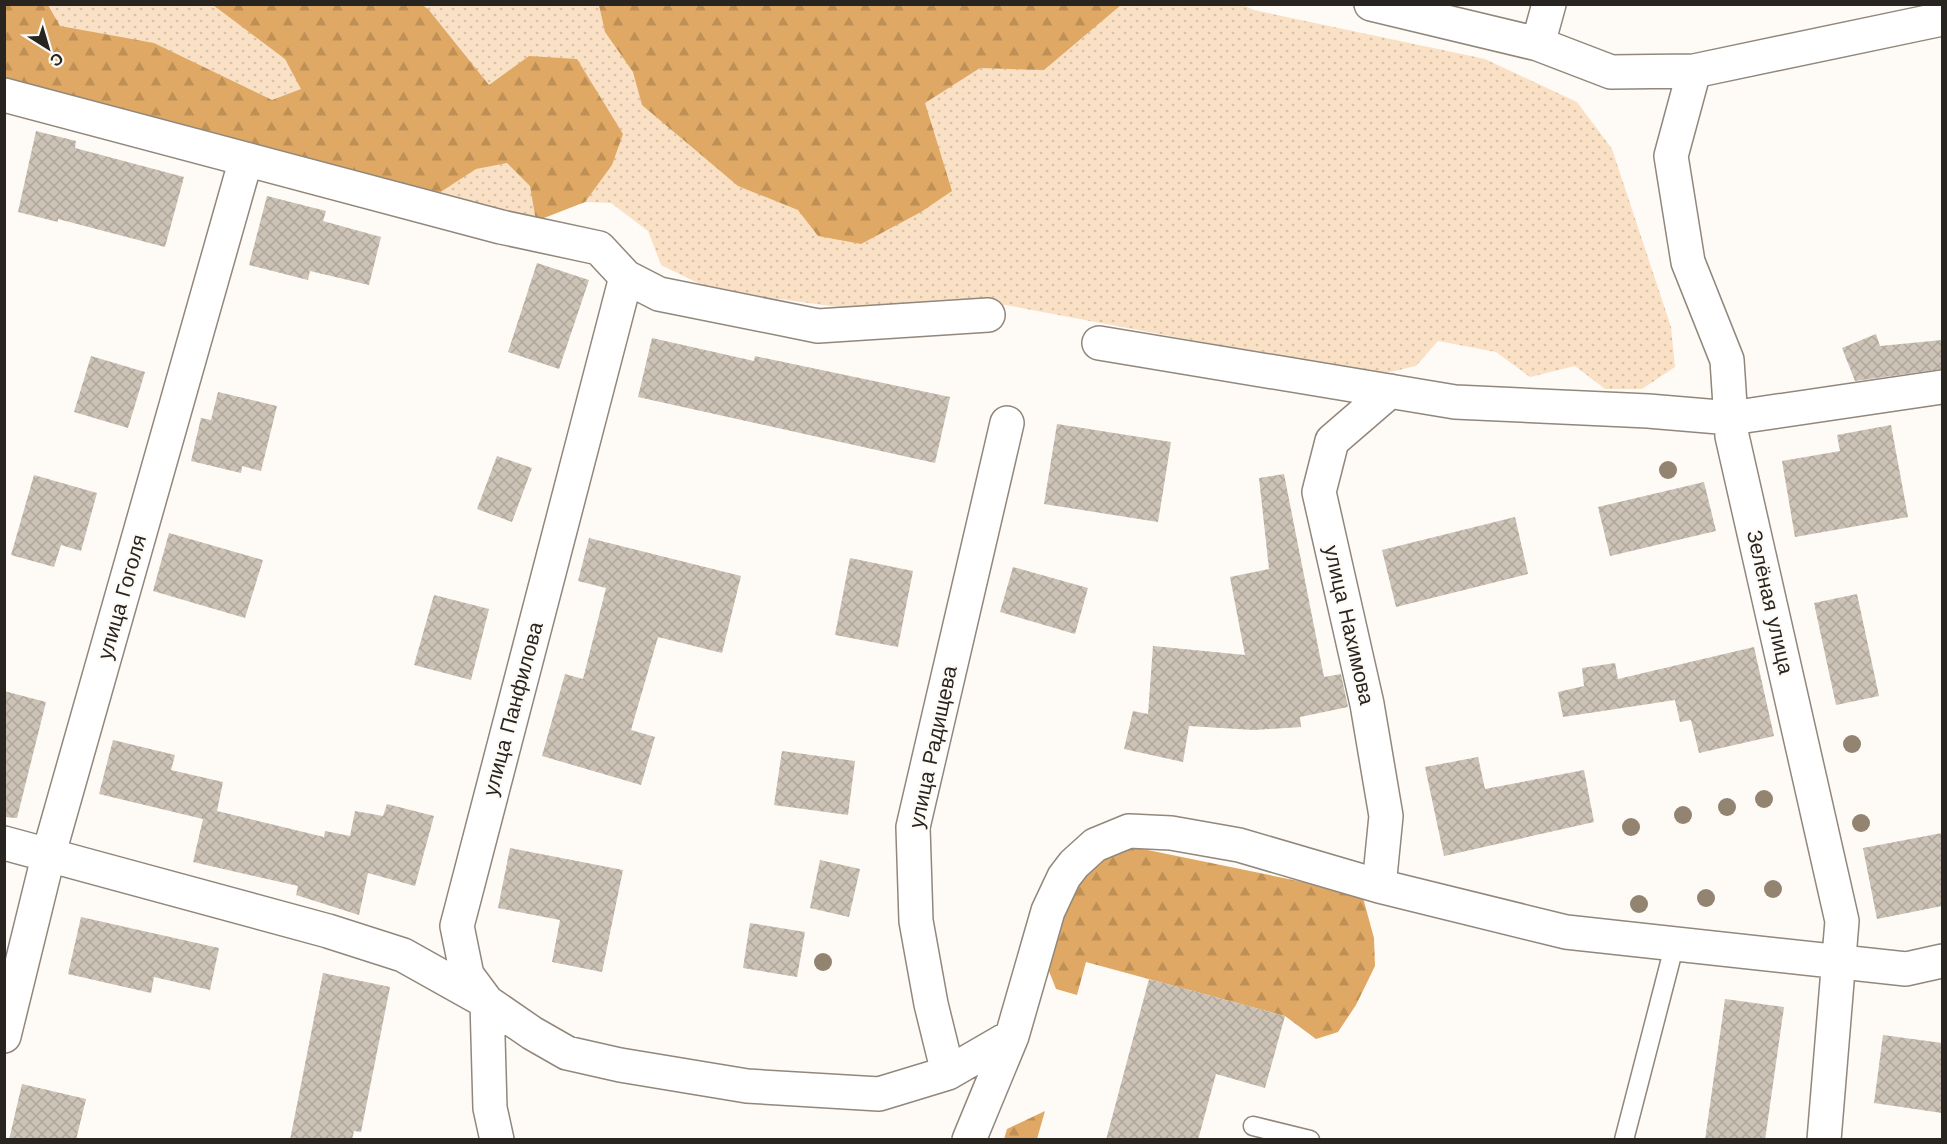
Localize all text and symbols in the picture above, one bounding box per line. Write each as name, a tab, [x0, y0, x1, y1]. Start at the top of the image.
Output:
north arrow	[18, 18, 78, 78]
text: С	[46, 49, 67, 71]
street label: Зелёная улица	[1742, 527, 1799, 677]
street label: улица Гоголя	[92, 532, 151, 662]
street label: улица Нахимова	[1319, 543, 1380, 707]
street label: улица Панфилова	[477, 619, 548, 799]
street label: улица Радищева	[903, 663, 962, 830]

